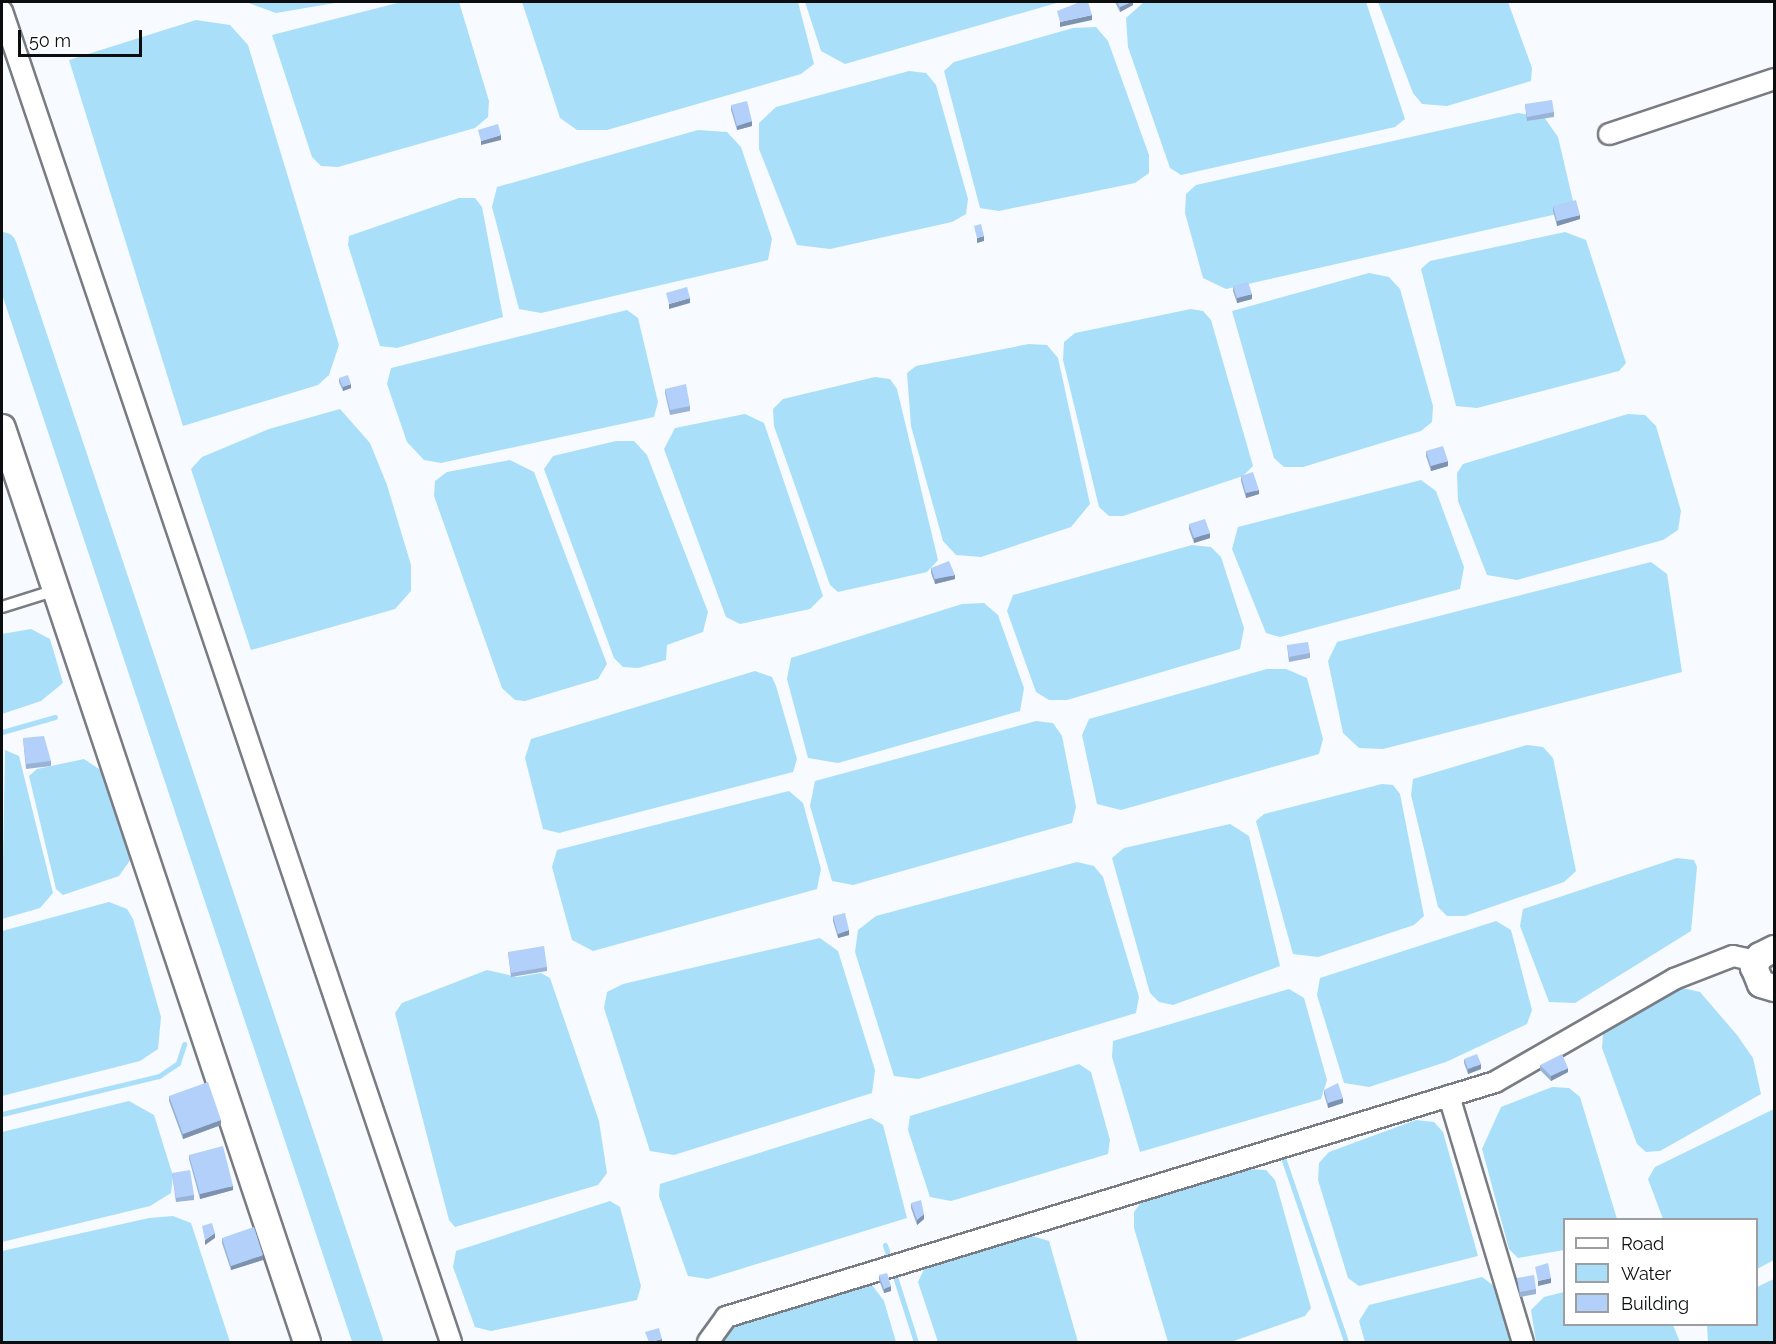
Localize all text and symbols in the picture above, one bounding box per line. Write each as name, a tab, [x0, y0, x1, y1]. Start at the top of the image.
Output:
scale bar	[21, 18, 146, 56]
text: 50 m	[29, 30, 71, 51]
legend	[1563, 1218, 1758, 1326]
text: Road	[1621, 1233, 1664, 1254]
text: Water	[1621, 1263, 1671, 1284]
text: Building	[1621, 1293, 1689, 1314]

